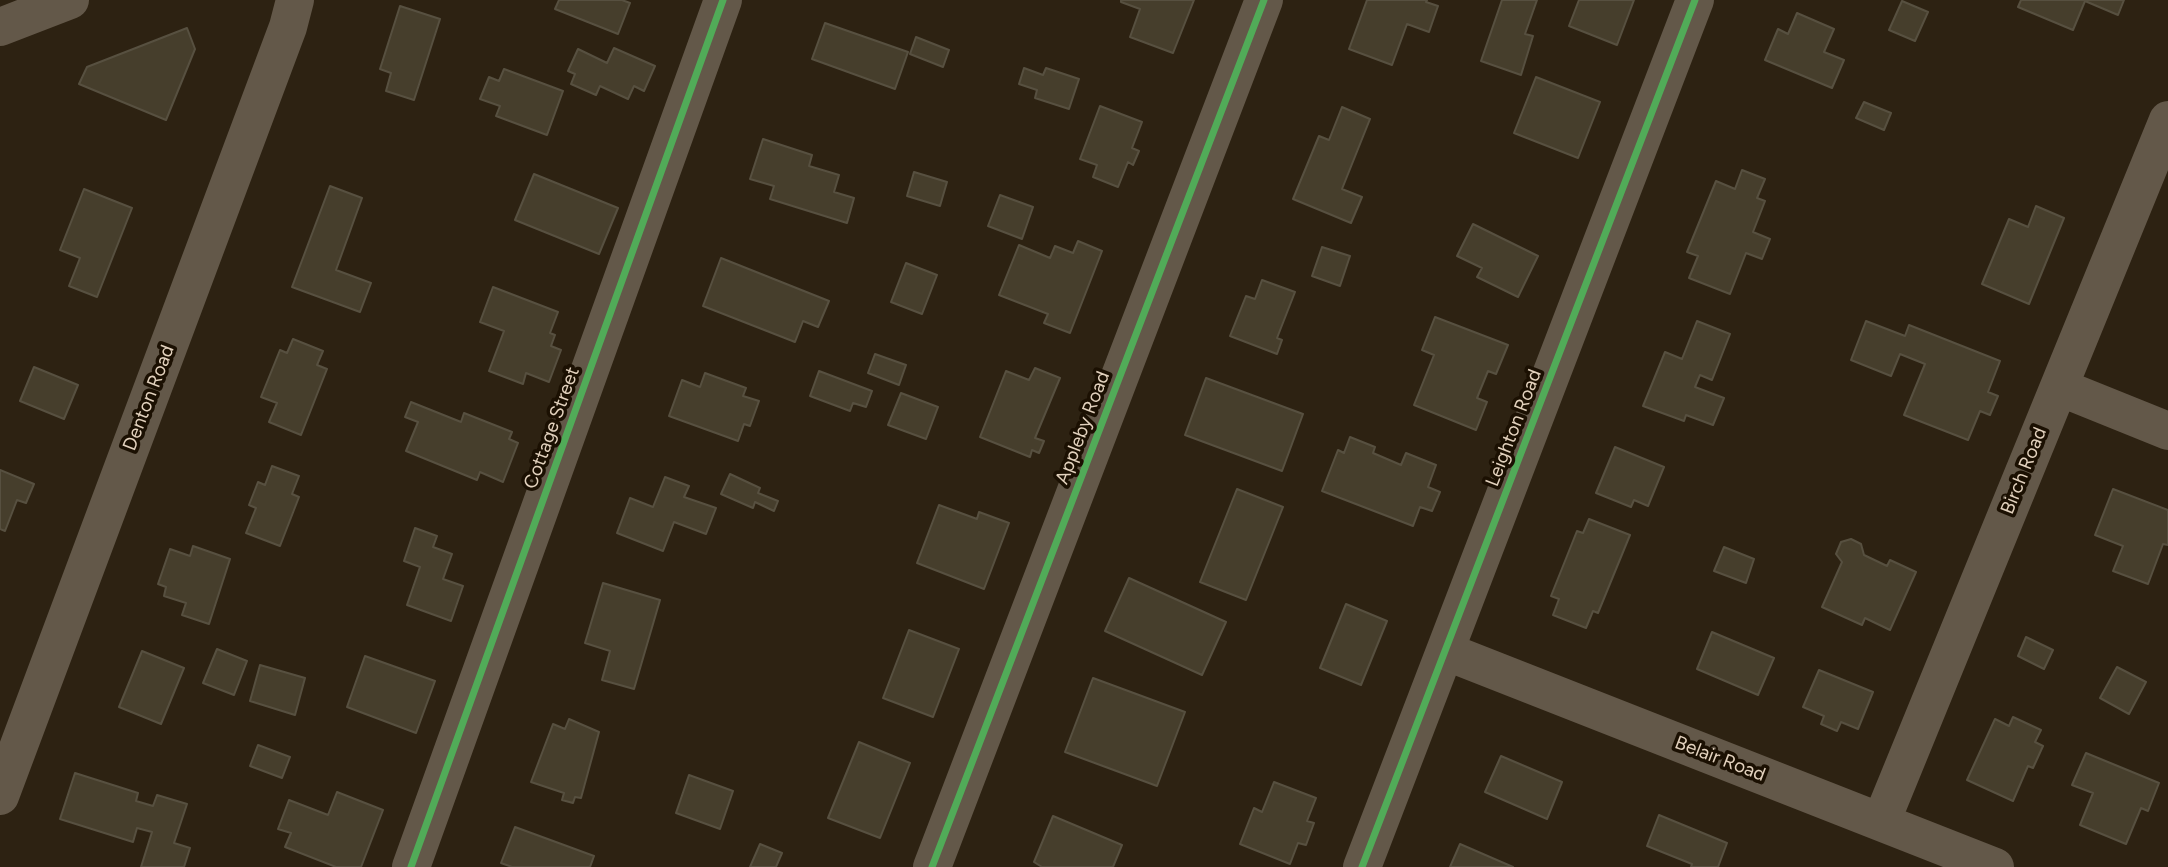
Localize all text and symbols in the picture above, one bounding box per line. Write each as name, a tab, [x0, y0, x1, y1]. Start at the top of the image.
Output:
street label: Denton Road	[118, 342, 180, 454]
street label: Cottage Street	[519, 364, 585, 492]
street label: Leighton Road	[1481, 366, 1547, 490]
street label: Appleby Road	[1051, 368, 1115, 488]
street label: Birch Road	[1996, 424, 2052, 518]
street label: Belair Road	[1672, 731, 1768, 787]

